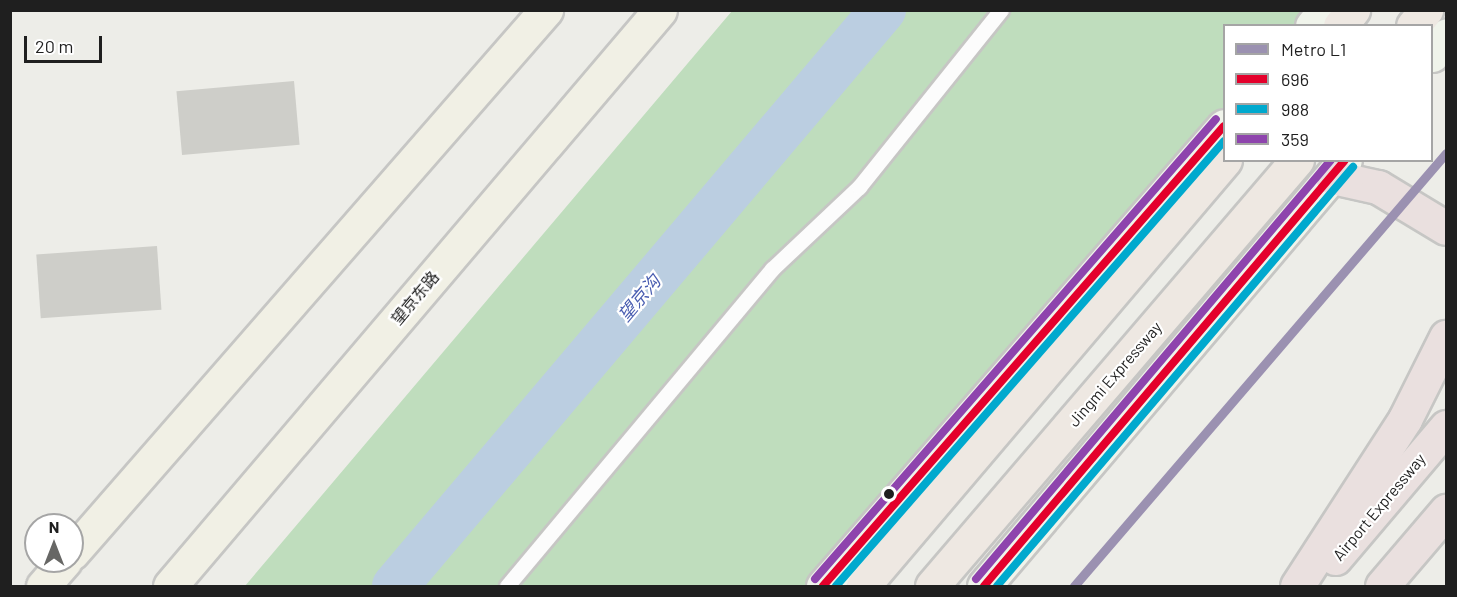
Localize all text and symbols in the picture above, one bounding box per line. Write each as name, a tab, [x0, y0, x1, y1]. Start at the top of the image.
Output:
scale bar	[27, 24, 105, 62]
legend	[1223, 24, 1433, 162]
text: 20 m	[35, 35, 73, 57]
text: Metro L1	[1281, 38, 1346, 60]
text: 696	[1281, 68, 1309, 90]
text: 988	[1281, 98, 1309, 120]
text: 359	[1281, 128, 1309, 150]
street label: 望京东路	[387, 267, 443, 329]
water label: 望京沟	[613, 270, 665, 326]
street label: Jingmi Expressway	[1064, 318, 1166, 430]
street label: Airport Expressway	[1329, 450, 1429, 564]
unlabelled marker	[883, 488, 895, 500]
north arrow	[24, 513, 84, 573]
text: N	[49, 517, 59, 536]

